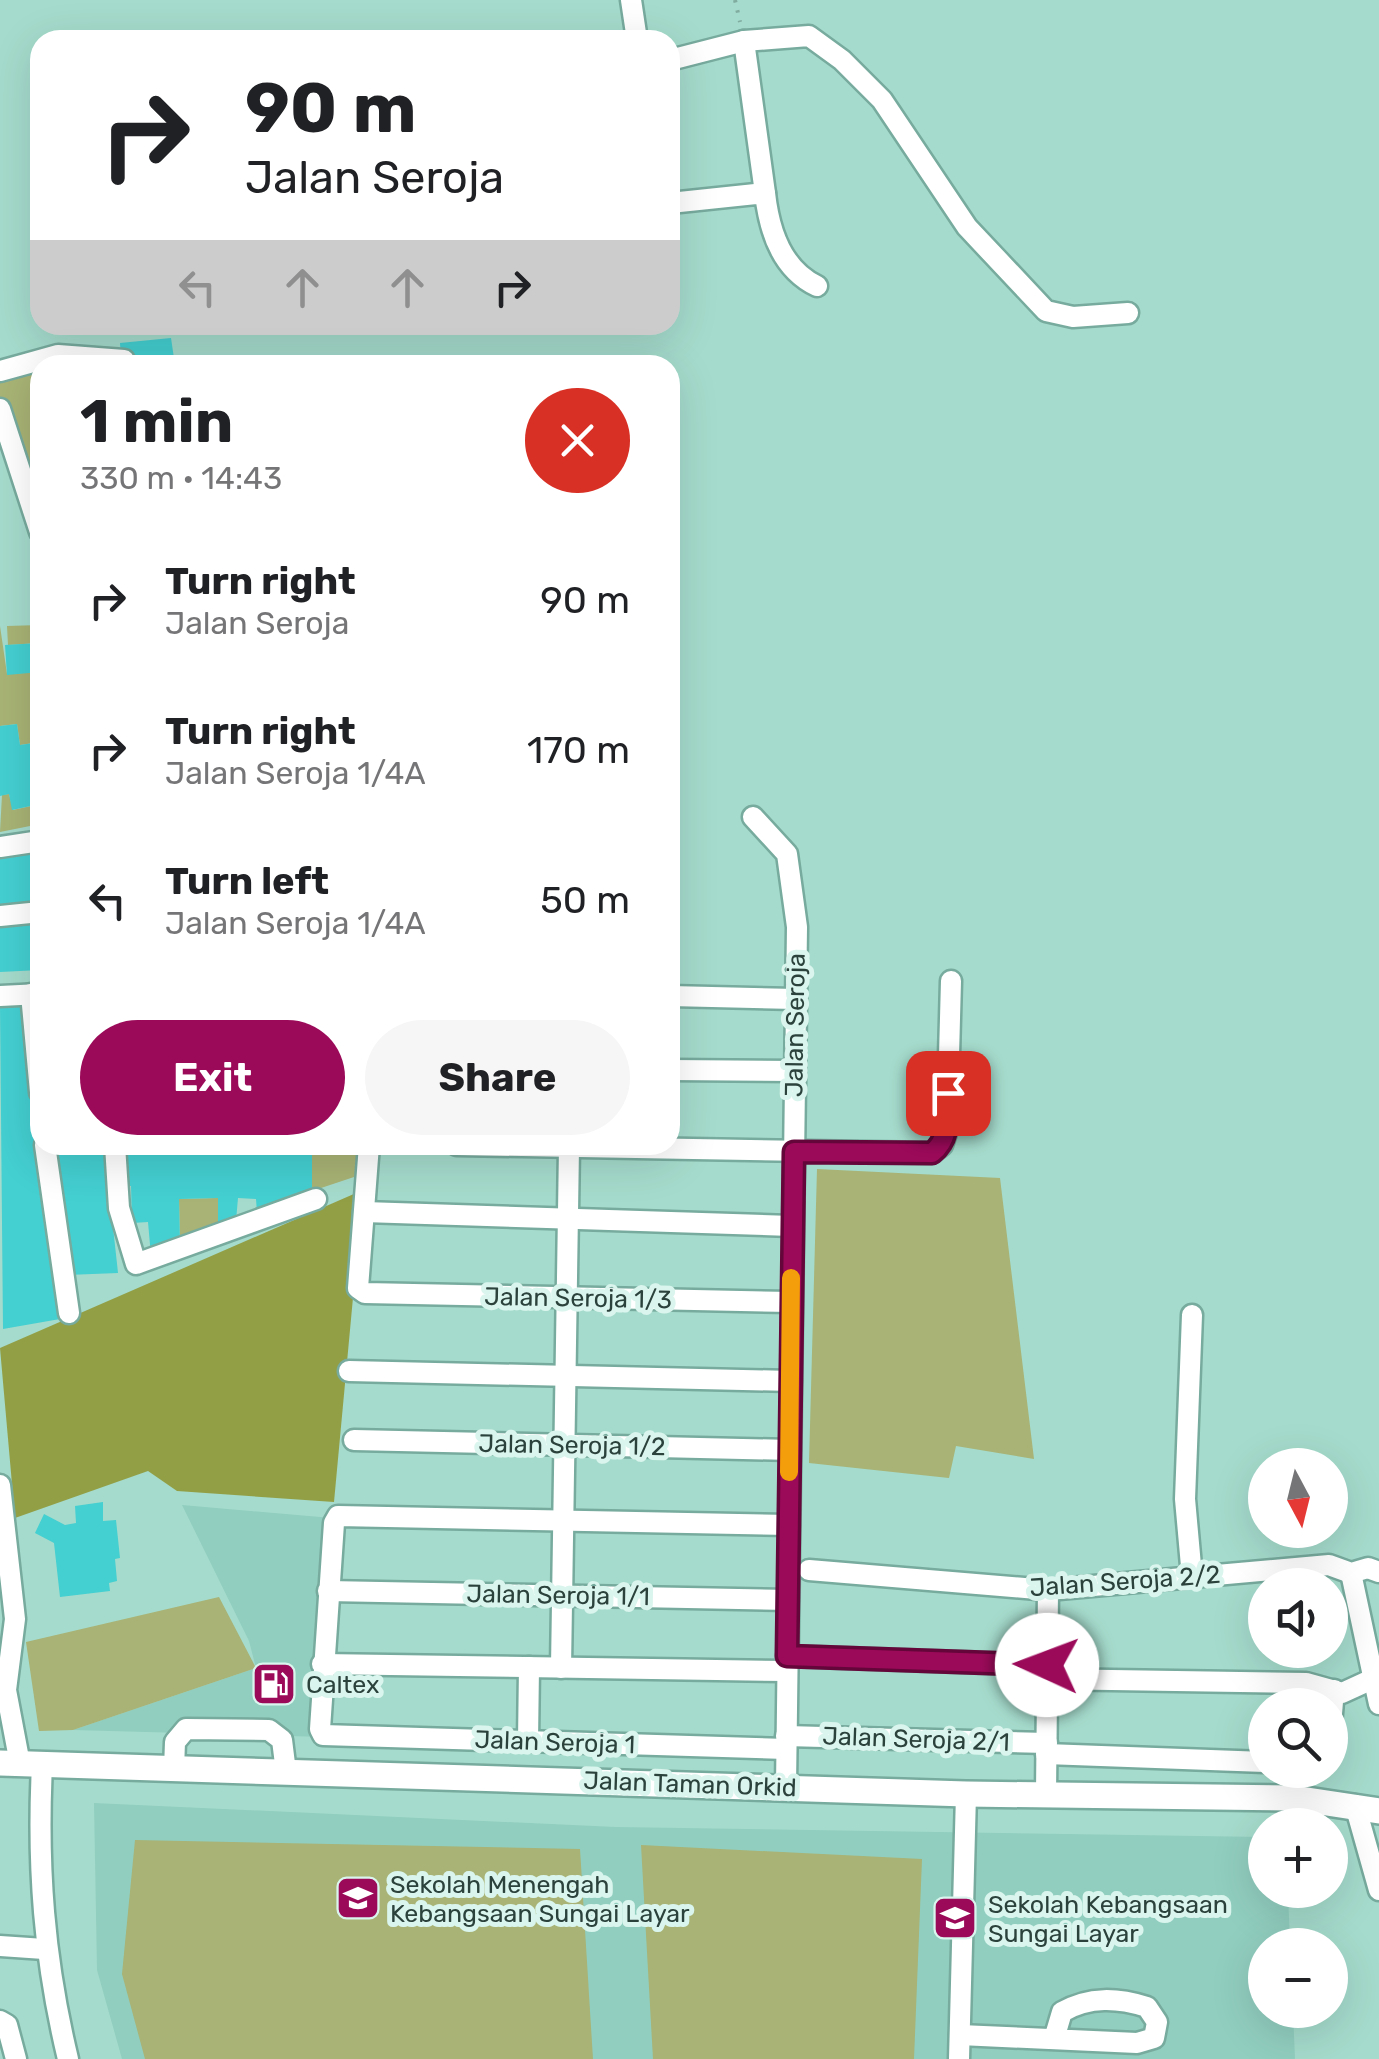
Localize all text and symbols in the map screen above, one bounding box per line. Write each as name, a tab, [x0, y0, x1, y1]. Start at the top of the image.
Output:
text: 90 m	[245, 67, 417, 150]
icon: right	[80, 70, 210, 200]
text: Jalan Seroja	[245, 151, 504, 204]
icon: left	[170, 260, 225, 315]
icon: ahead	[275, 260, 330, 315]
icon: ahead	[380, 260, 435, 315]
icon: right	[485, 260, 540, 315]
text: 1 min	[80, 386, 233, 457]
button: close	[525, 388, 630, 493]
text: 330 m · 14:43	[80, 459, 282, 497]
text: Turn right	[165, 558, 356, 604]
icon: right	[80, 573, 135, 628]
text: 90 m	[540, 577, 630, 623]
text: Jalan Seroja	[165, 604, 349, 642]
text: Turn right	[165, 708, 356, 754]
icon: right	[80, 723, 135, 778]
text: 170 m	[527, 727, 630, 773]
text: Jalan Seroja 1/4A	[165, 754, 426, 792]
text: Turn left	[165, 858, 329, 904]
icon: left	[80, 873, 135, 928]
text: 50 m	[540, 877, 630, 923]
text: Jalan Seroja 1/4A	[165, 904, 426, 942]
street label: Jalan Seroja	[779, 953, 811, 1097]
button: Exit	[80, 1020, 345, 1135]
button: Share	[365, 1020, 630, 1135]
pin	[906, 1051, 991, 1136]
icon: arrive	[921, 1066, 976, 1121]
street label: Jalan Seroja 1/3	[484, 1282, 672, 1314]
street label: Jalan Seroja 1/2	[478, 1429, 666, 1461]
north arrow	[1248, 1448, 1348, 1548]
map controls	[1248, 1448, 1348, 2028]
street label: Jalan Seroja 2/2	[1029, 1560, 1221, 1602]
button: sound	[1248, 1568, 1348, 1668]
street label: Jalan Seroja 1/1	[466, 1579, 650, 1611]
position arrow	[995, 1613, 1099, 1717]
fuel station icon: Caltex	[251, 1661, 297, 1707]
place label: Caltex	[306, 1670, 380, 1699]
button: search	[1248, 1688, 1348, 1788]
street label: Jalan Seroja 2/1	[822, 1721, 1010, 1757]
street label: Jalan Seroja 1	[474, 1725, 636, 1759]
street label: Jalan Taman Orkid	[583, 1766, 797, 1802]
button: +	[1248, 1808, 1348, 1908]
place label: Sekolah Menengah Kebangsaan Sungai Layar	[390, 1870, 690, 1928]
school or university icon: Sekolah Menengah Kebangsaan Sungai Layar	[335, 1875, 381, 1921]
place label: Sekolah Kebangsaan Sungai Layar	[988, 1890, 1228, 1948]
school or university icon: Sekolah Kebangsaan Sungai Layar	[932, 1895, 978, 1941]
button: −	[1248, 1928, 1348, 2028]

